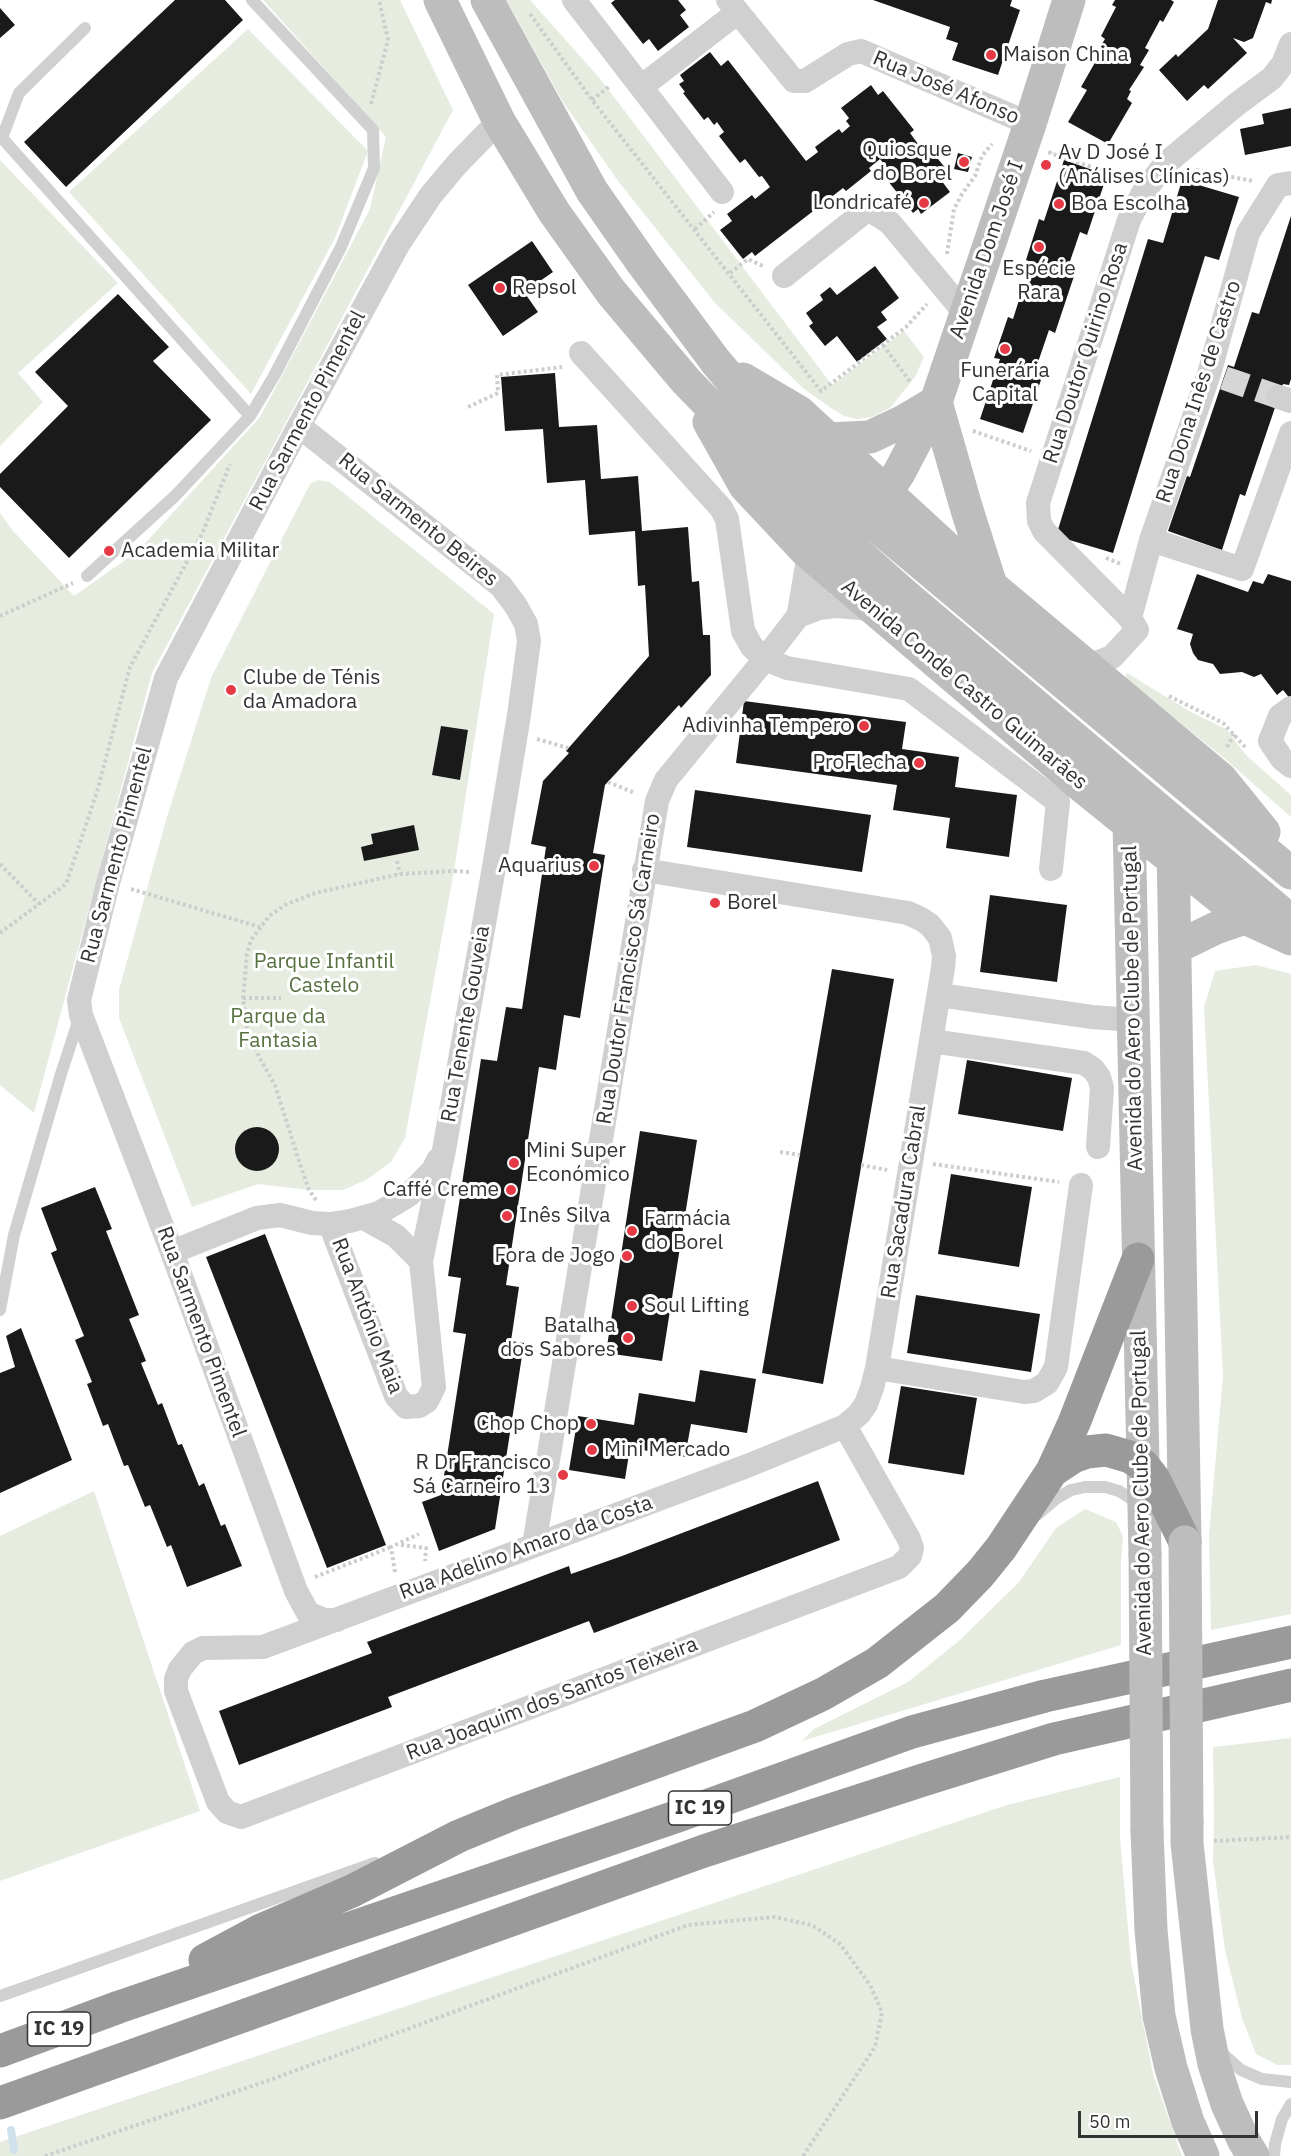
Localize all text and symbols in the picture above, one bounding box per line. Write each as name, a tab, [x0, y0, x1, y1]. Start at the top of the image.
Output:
place label: Maison China	[1003, 42, 1129, 68]
street label: Rua José Afonso	[869, 46, 1023, 130]
marker: Maison China	[984, 48, 998, 62]
place label: Quiosque do Borel	[862, 137, 952, 187]
place label: Av D José I (Análises Clínicas)	[1058, 140, 1230, 190]
marker: Quiosque do Borel	[957, 155, 971, 169]
street label: Avenida Dom José I	[945, 157, 1029, 343]
marker: Av D José I (Análises Clínicas)	[1039, 158, 1053, 172]
place label: Londricafé	[813, 190, 912, 216]
place label: Boa Escolha	[1071, 191, 1186, 217]
marker: Londricafé	[917, 196, 931, 210]
marker: Boa Escolha	[1052, 197, 1066, 211]
street label: Rua Doutor Quirino Rosa	[1038, 239, 1134, 467]
marker: Espécie Rara	[1032, 240, 1046, 254]
place label: Espécie Rara	[1002, 256, 1076, 306]
place label: Repsol	[512, 275, 577, 301]
street label: Rua Dona Inês de Castro	[1151, 278, 1247, 506]
marker: Repsol	[493, 281, 507, 295]
street label: Rua Sarmento Pimentel	[245, 307, 371, 515]
marker: Funerária Capital	[998, 342, 1012, 356]
place label: Funerária Capital	[960, 358, 1050, 408]
street label: Rua Sarmento Beires	[333, 448, 503, 592]
place label: Academia Militar	[121, 538, 279, 564]
marker: Academia Militar	[102, 544, 116, 558]
street label: Avenida Conde Castro Guimarães	[836, 575, 1092, 795]
place label: Clube de Ténis da Amadora	[243, 665, 381, 715]
marker: Clube de Ténis da Amadora	[224, 683, 238, 697]
place label: Adivinha Tempero	[682, 713, 852, 739]
marker: Adivinha Tempero	[857, 719, 871, 733]
street label: Rua Sarmento Pimentel	[76, 744, 158, 966]
place label: ProFlecha	[812, 750, 907, 776]
marker: ProFlecha	[912, 756, 926, 770]
street label: Rua Doutor Francisco Sá Carneiro	[592, 812, 666, 1126]
street label: Avenida do Aero Clube de Portugal	[1118, 845, 1148, 1171]
place label: Aquarius	[498, 853, 582, 879]
marker: Aquarius	[587, 859, 601, 873]
place label: Borel	[727, 890, 777, 916]
marker: Borel	[708, 896, 722, 910]
street label: Rua Tenente Gouveia	[436, 924, 496, 1124]
park label: Parque Infantil Castelo	[254, 949, 394, 999]
park label: Parque da Fantasia	[230, 1004, 326, 1054]
street label: Rua Sacadura Cabral	[876, 1103, 932, 1301]
place label: Mini Super Económico	[526, 1138, 630, 1188]
marker: Mini Super Económico	[507, 1156, 521, 1170]
place label: Caffé Creme	[383, 1177, 499, 1203]
marker: Caffé Creme	[504, 1183, 518, 1197]
place label: Inês Silva	[519, 1203, 610, 1229]
place label: Farmácia do Borel	[644, 1206, 730, 1256]
marker: Inês Silva	[500, 1209, 514, 1223]
street label: Rua Sarmento Pimentel	[151, 1223, 251, 1441]
marker: Farmácia do Borel	[625, 1224, 639, 1238]
street label: Rua António Maia	[326, 1235, 408, 1397]
place label: Fora de Jogo	[494, 1243, 615, 1269]
marker: Fora de Jogo	[620, 1249, 634, 1263]
place label: Soul Lifting	[644, 1293, 749, 1319]
marker: Soul Lifting	[625, 1299, 639, 1313]
place label: Batalha dos Sabores	[500, 1313, 616, 1363]
street label: Avenida do Aero Clube de Portugal	[1127, 1330, 1157, 1656]
marker: Batalha dos Sabores	[621, 1331, 635, 1345]
place label: Chop Chop	[476, 1411, 579, 1437]
marker: Chop Chop	[584, 1417, 598, 1431]
place label: Mini Mercado	[604, 1437, 730, 1463]
marker: Mini Mercado	[585, 1443, 599, 1457]
place label: R Dr Francisco Sá Carneiro 13	[412, 1450, 551, 1500]
marker: R Dr Francisco Sá Carneiro 13	[556, 1468, 570, 1482]
street label: Rua Adelino Amaro da Costa	[396, 1490, 656, 1606]
street label: Rua Joaquim dos Santos Teixeira	[403, 1632, 701, 1766]
road number: IC 19	[668, 1791, 732, 1825]
road number: IC 19	[28, 2012, 90, 2046]
scale bar	[1081, 2099, 1261, 2137]
text: 50 m	[1089, 2110, 1131, 2133]

